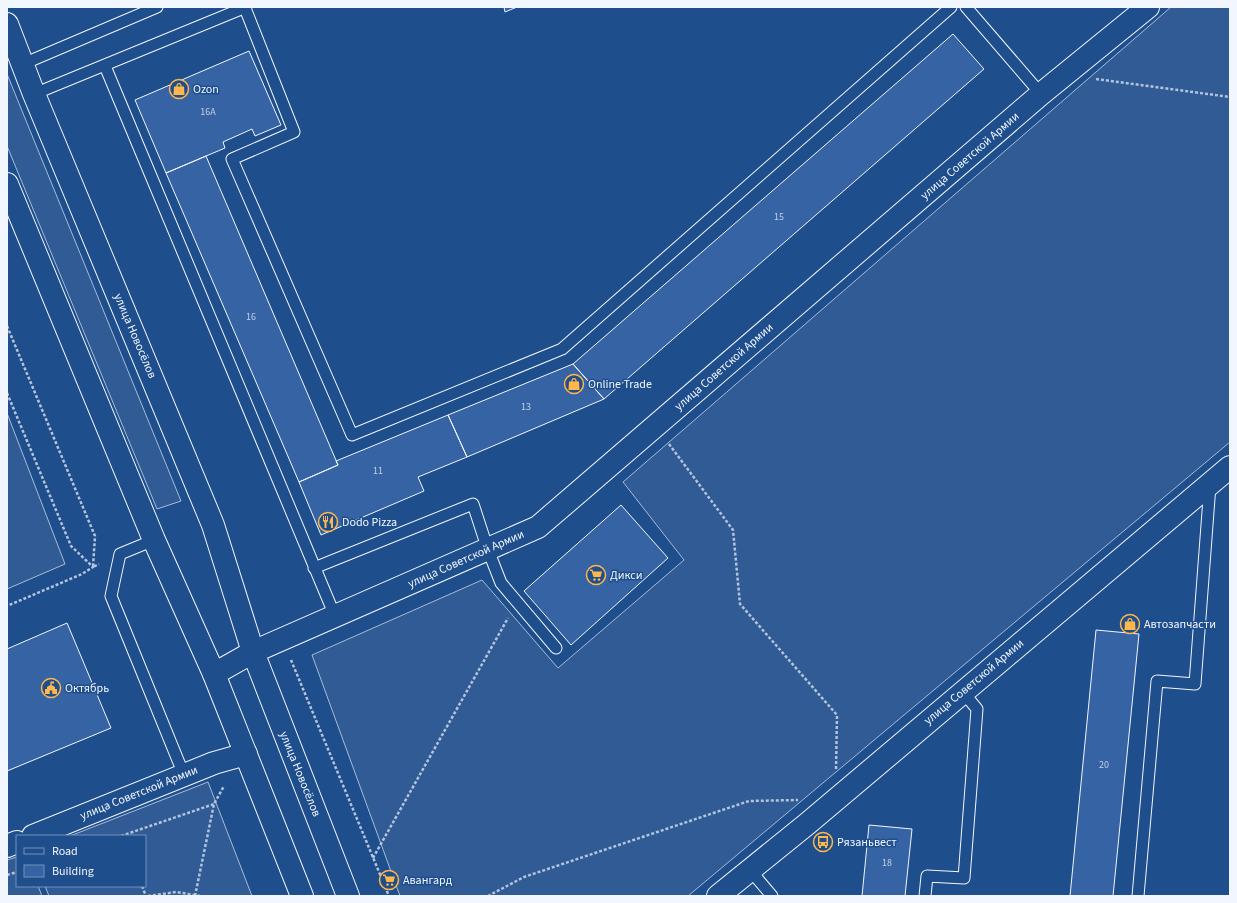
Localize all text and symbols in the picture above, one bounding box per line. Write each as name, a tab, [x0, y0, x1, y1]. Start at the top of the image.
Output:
shop icon: Ozon	[168, 78, 190, 100]
place label: Ozon	[193, 81, 219, 98]
house number: 16А	[200, 105, 216, 119]
street label: улица Советской Армии	[917, 108, 1023, 204]
house number: 15	[774, 210, 784, 224]
street label: улица Новосёлов	[109, 291, 161, 381]
house number: 16	[246, 310, 256, 324]
street label: улица Советской Армии	[671, 319, 777, 415]
shop icon: Online Trade	[563, 373, 585, 395]
place label: Online Trade	[588, 376, 652, 393]
house number: 13	[521, 400, 531, 414]
house number: 11	[373, 464, 383, 478]
restaurant icon: Dodo Pizza	[317, 511, 339, 533]
place label: Dodo Pizza	[342, 514, 397, 531]
street label: улица Советской Армии	[405, 526, 527, 592]
supermarket icon: Дикси	[585, 564, 607, 586]
place label: Дикси	[610, 567, 643, 584]
shop icon: Автозапчасти	[1119, 613, 1141, 635]
place label: Автозапчасти	[1144, 616, 1216, 633]
street label: улица Советской Армии	[920, 635, 1028, 729]
public building icon: Октябрь	[40, 677, 62, 699]
place label: Октябрь	[65, 680, 109, 697]
street label: улица Новосёлов	[275, 729, 325, 819]
house number: 20	[1099, 758, 1109, 772]
street label: улица Советской Армии	[78, 762, 200, 824]
bus stop icon: Рязаньвест	[812, 831, 834, 853]
place label: Рязаньвест	[837, 834, 897, 851]
legend	[16, 835, 146, 887]
text: Road	[52, 843, 78, 860]
house number: 18	[882, 856, 892, 870]
text: Building	[52, 863, 94, 880]
supermarket icon: Авангард	[378, 869, 400, 891]
place label: Авангард	[403, 872, 453, 889]

